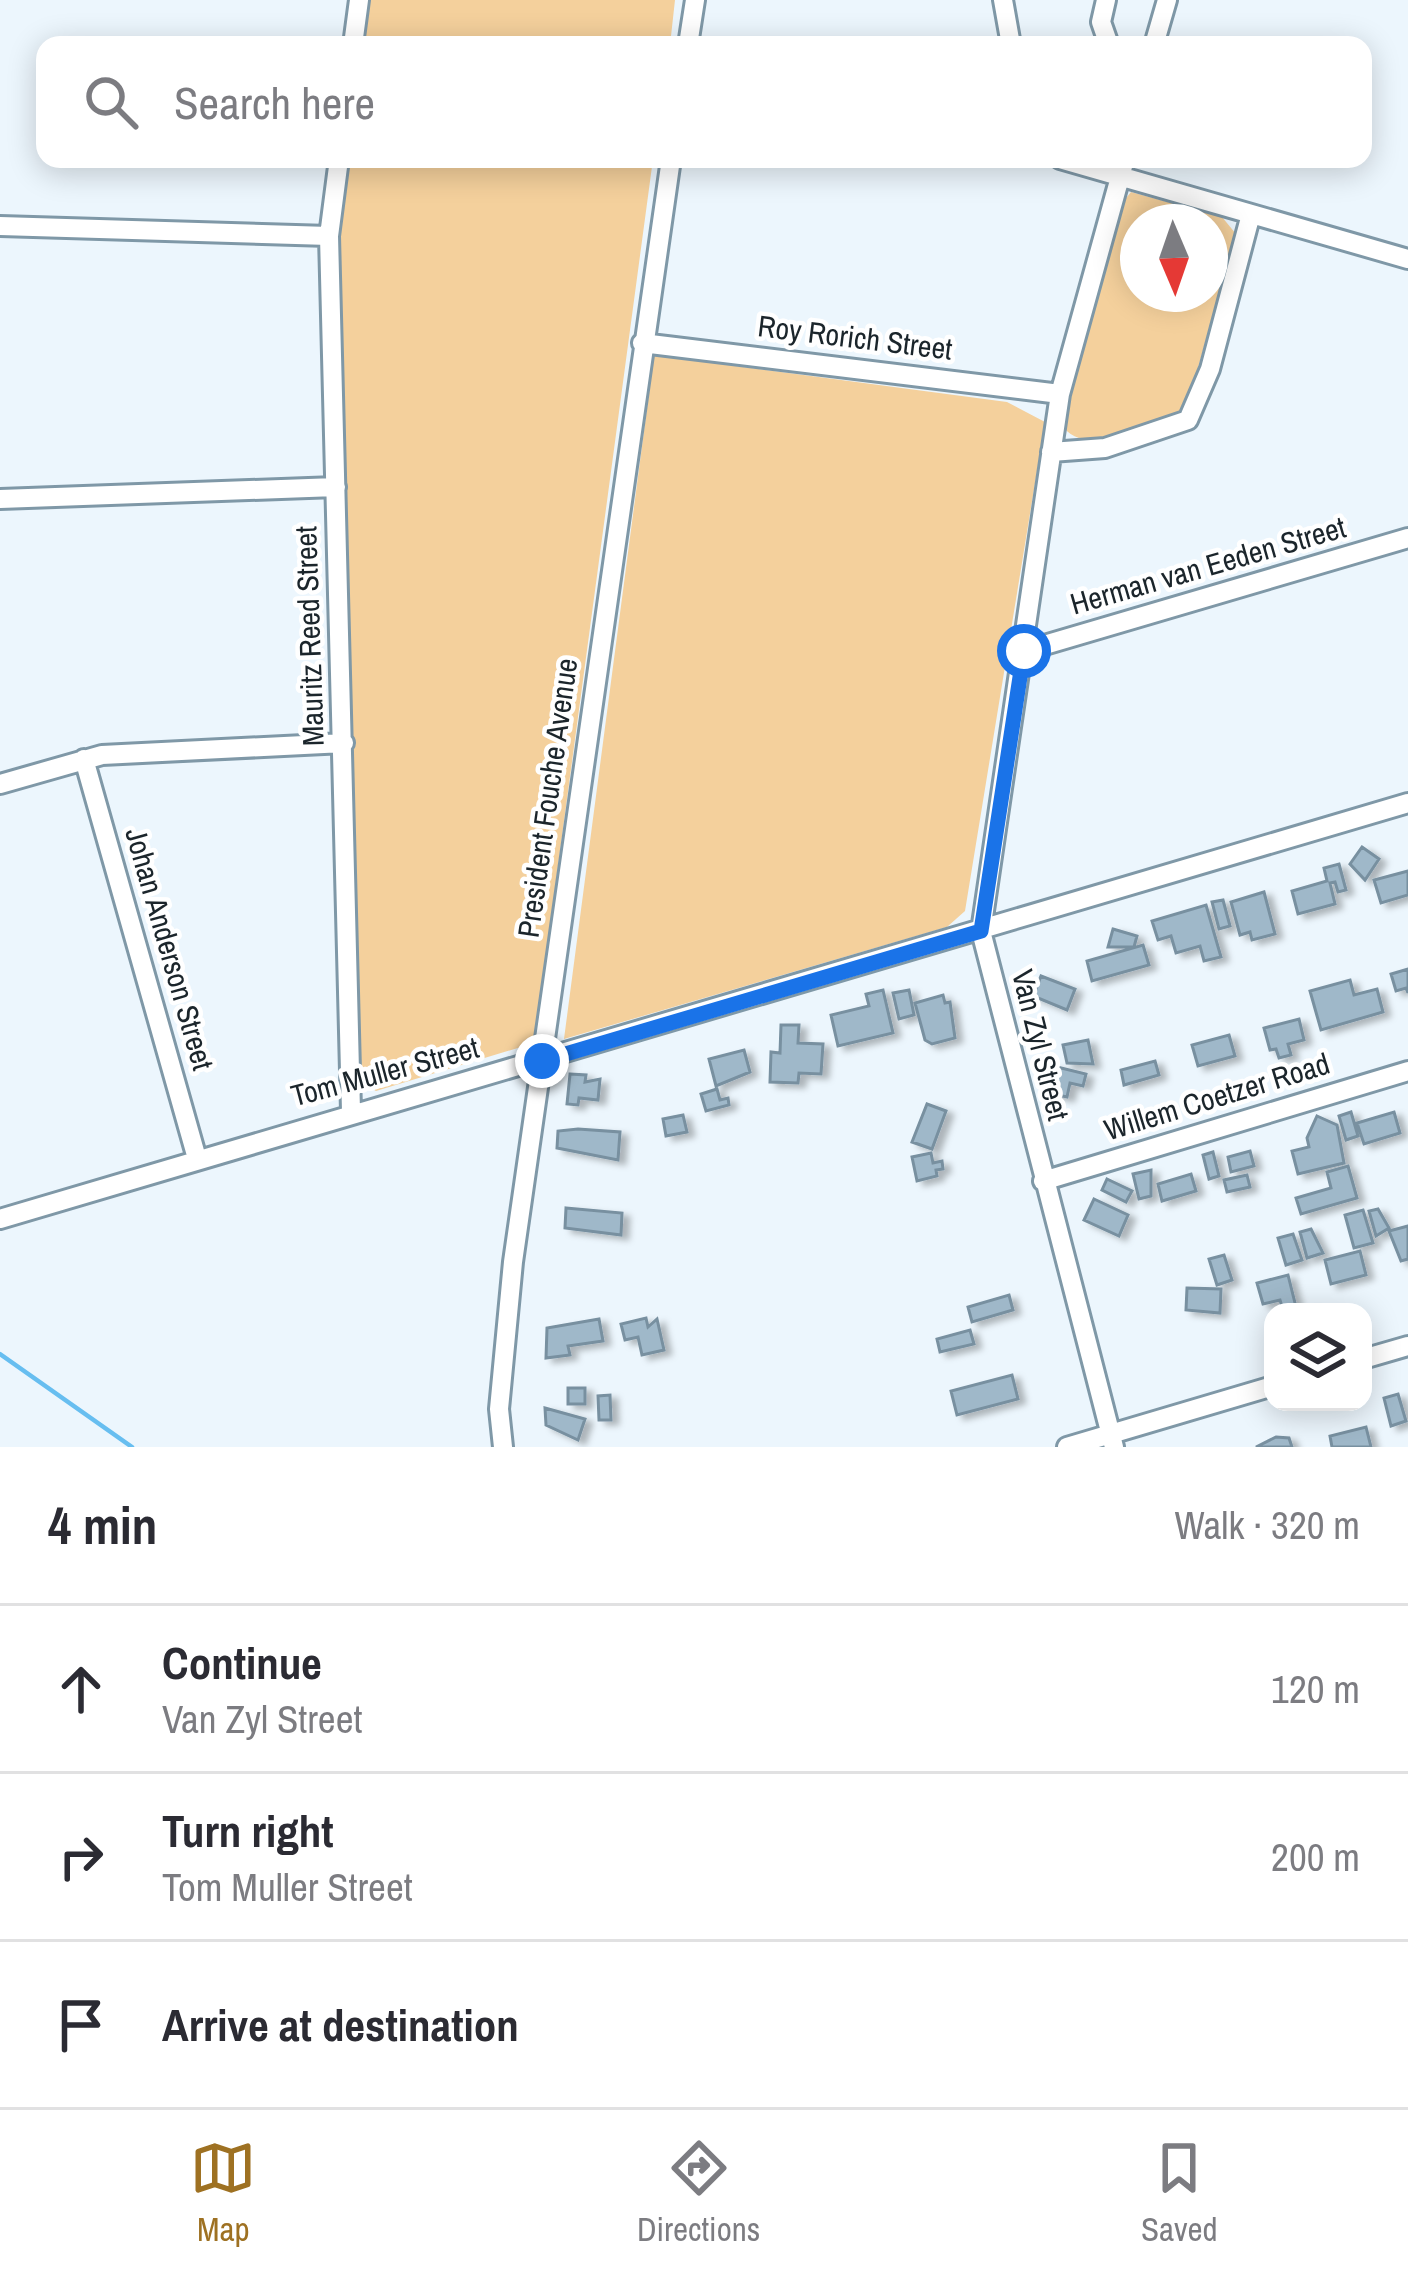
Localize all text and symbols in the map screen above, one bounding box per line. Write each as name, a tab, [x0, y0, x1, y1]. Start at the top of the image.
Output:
search box	[36, 36, 1372, 168]
icon: search	[78, 69, 144, 135]
text: Search here	[174, 72, 375, 133]
north arrow	[1120, 204, 1228, 312]
street label: Roy Rorich Street	[756, 305, 955, 369]
street label: Herman van Eeden Street	[1066, 507, 1350, 623]
street label: Mauritz Reed Street	[285, 525, 333, 747]
route start	[997, 624, 1051, 678]
street label: President Fouche Avenue	[508, 656, 586, 940]
street label: Johan Anderson Street	[116, 823, 224, 1075]
street label: Van Zyl Street	[1003, 965, 1079, 1124]
street label: Tom Muller Street	[286, 1027, 483, 1115]
route end	[515, 1034, 569, 1088]
street label: Willem Coetzer Road	[1099, 1043, 1334, 1149]
map controls	[1264, 1303, 1372, 1411]
button: layers	[1264, 1303, 1372, 1411]
text: 4 min	[48, 1491, 157, 1560]
text: Walk · 320 m	[1175, 1499, 1360, 1551]
text: Continue	[162, 1632, 322, 1693]
icon: ahead	[48, 1656, 114, 1722]
text: 120 m	[1271, 1663, 1360, 1715]
text: Van Zyl Street	[162, 1693, 362, 1745]
text: Turn right	[162, 1800, 334, 1861]
icon: right	[48, 1824, 114, 1890]
text: 200 m	[1271, 1831, 1360, 1883]
text: Tom Muller Street	[162, 1861, 413, 1913]
icon: arrive	[48, 1992, 114, 2058]
text: Arrive at destination	[162, 1994, 519, 2055]
tab: Map	[190, 2135, 256, 2251]
tab: Directions	[637, 2135, 760, 2251]
tab: Saved	[1141, 2135, 1218, 2251]

